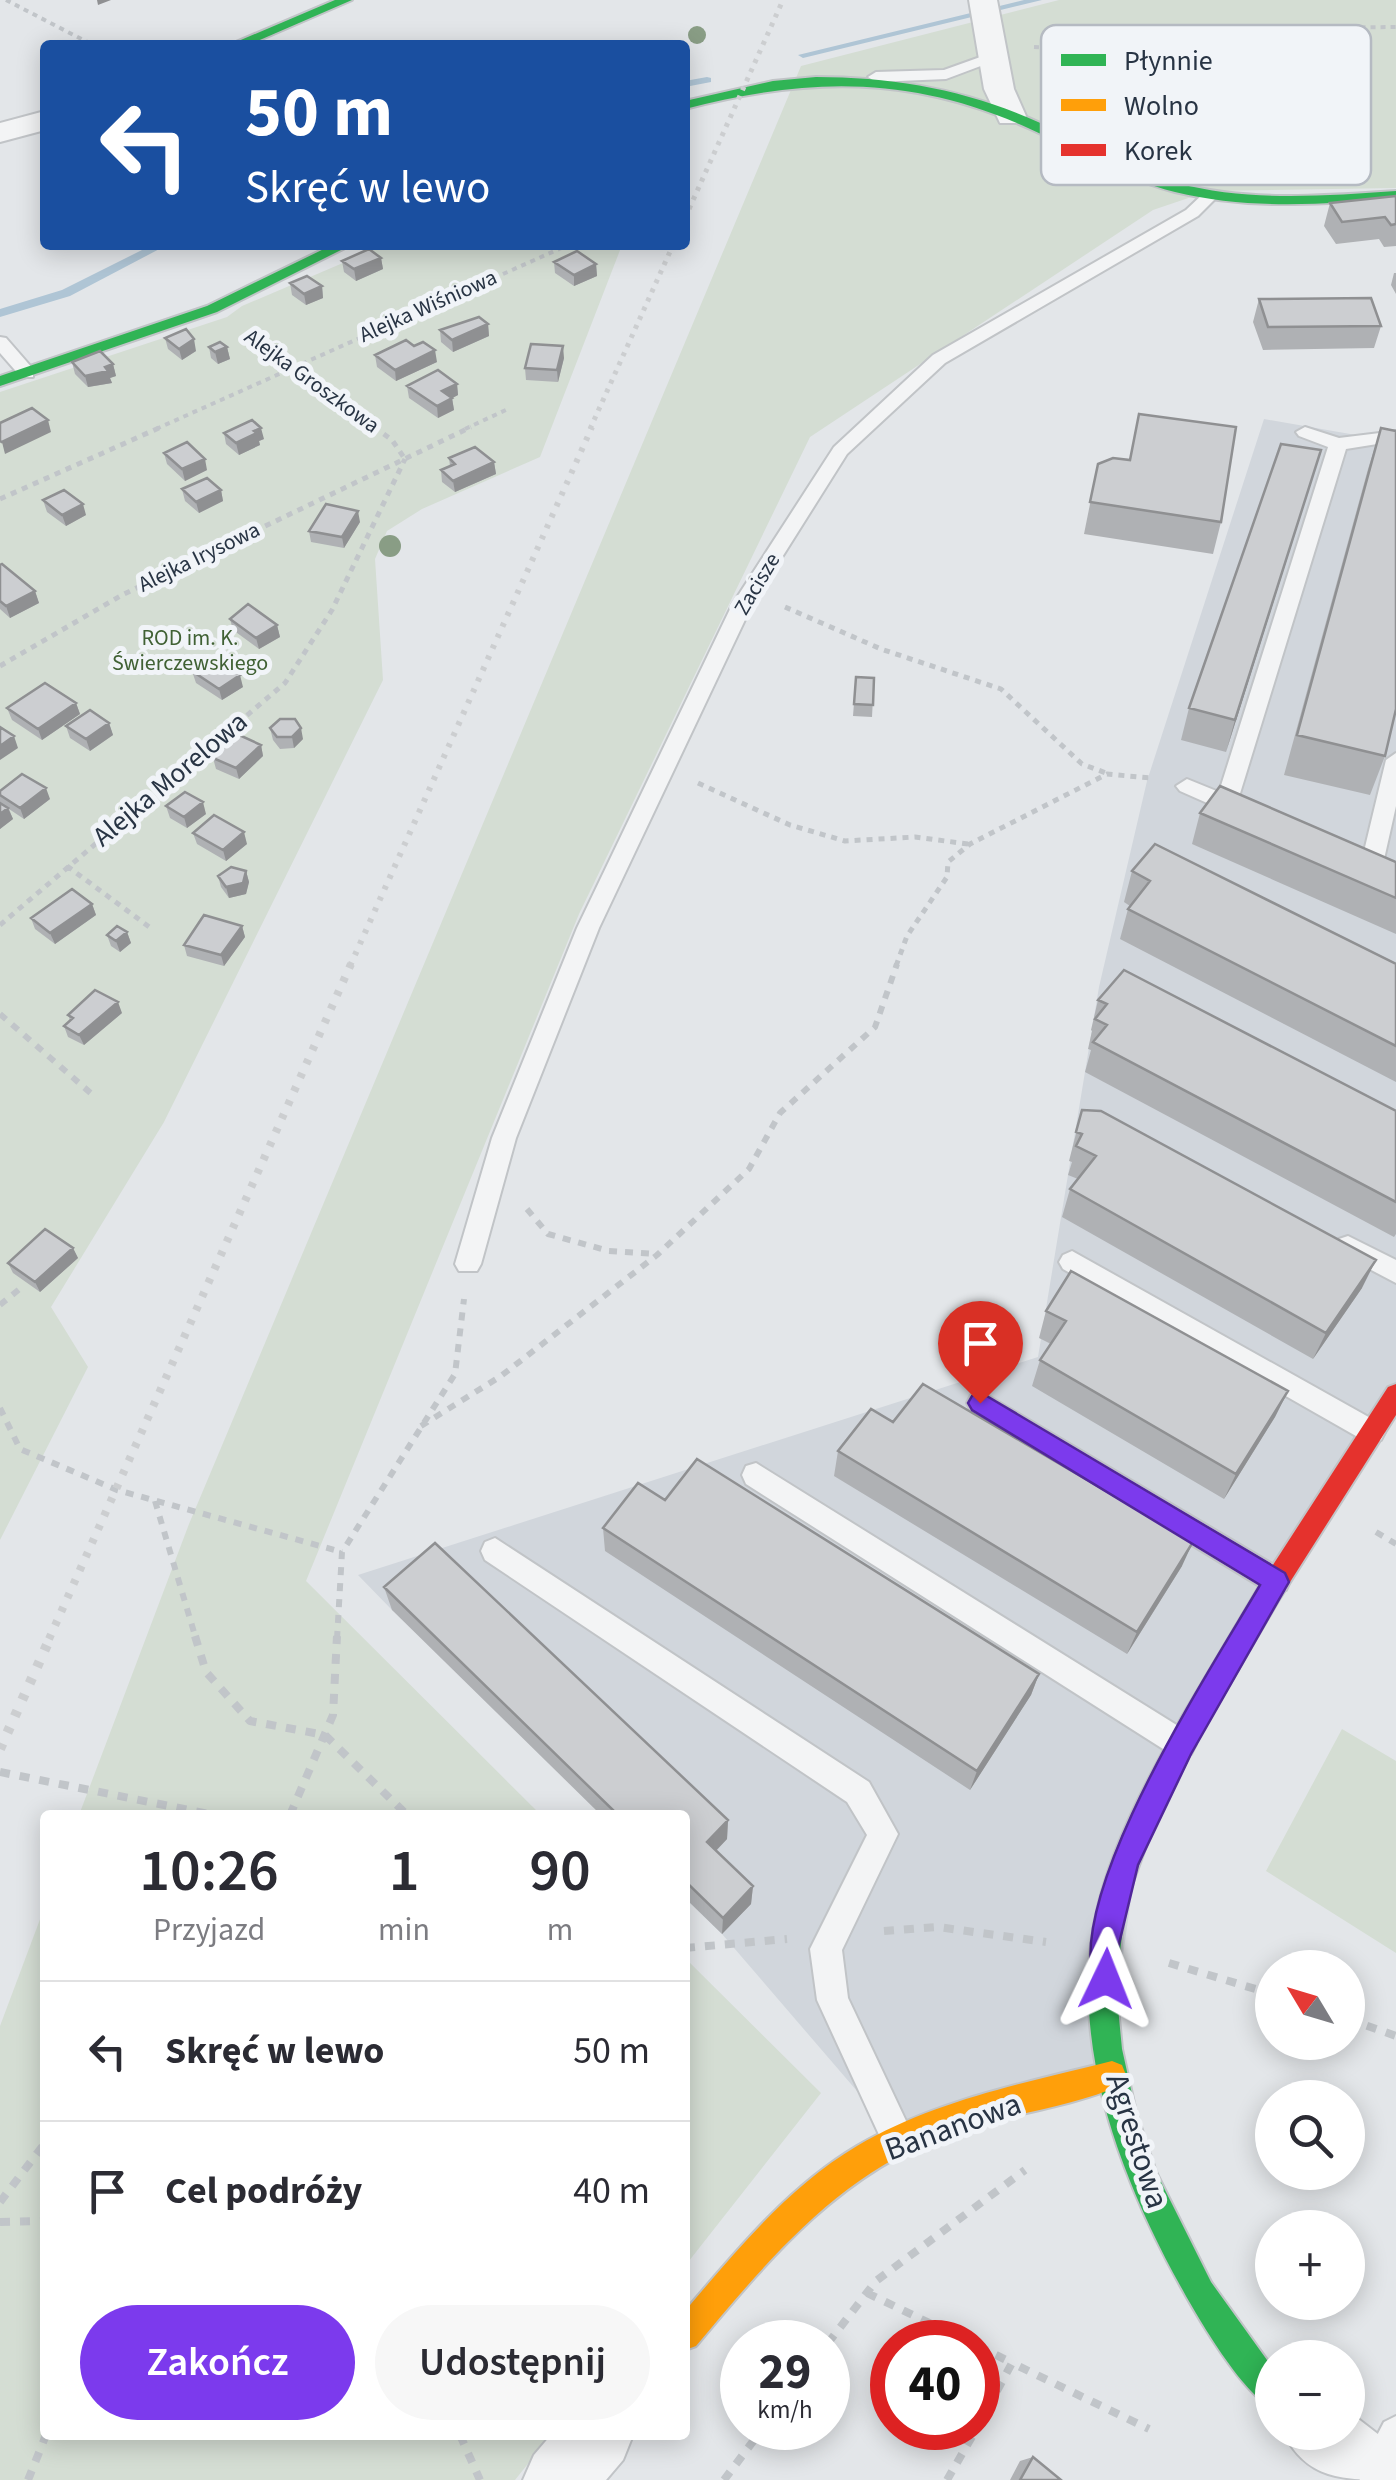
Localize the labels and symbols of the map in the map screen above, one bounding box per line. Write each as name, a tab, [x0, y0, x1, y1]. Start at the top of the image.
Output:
legend	[1041, 25, 1371, 185]
text: Płynnie	[1124, 41, 1213, 81]
text: Wolno	[1124, 86, 1199, 126]
text: Korek	[1124, 131, 1193, 171]
street label: Alejka Wiśniowa	[354, 261, 502, 351]
street label: Alejka Groszkowa	[238, 321, 386, 441]
street label: Alejka Irysowa	[133, 514, 265, 600]
street label: Zacisze	[726, 547, 788, 621]
park label: ROD im. K. Świerczewskiego	[112, 622, 268, 679]
street label: Alejka Morelowa	[84, 702, 256, 856]
pin	[938, 1301, 1023, 1404]
position arrow	[1054, 1927, 1158, 2031]
north arrow	[1255, 1950, 1365, 2060]
street label: Agrestowa	[1094, 2068, 1180, 2214]
street label: Bananowa	[878, 2081, 1028, 2173]
speed limit sign: 40	[870, 2320, 1000, 2450]

